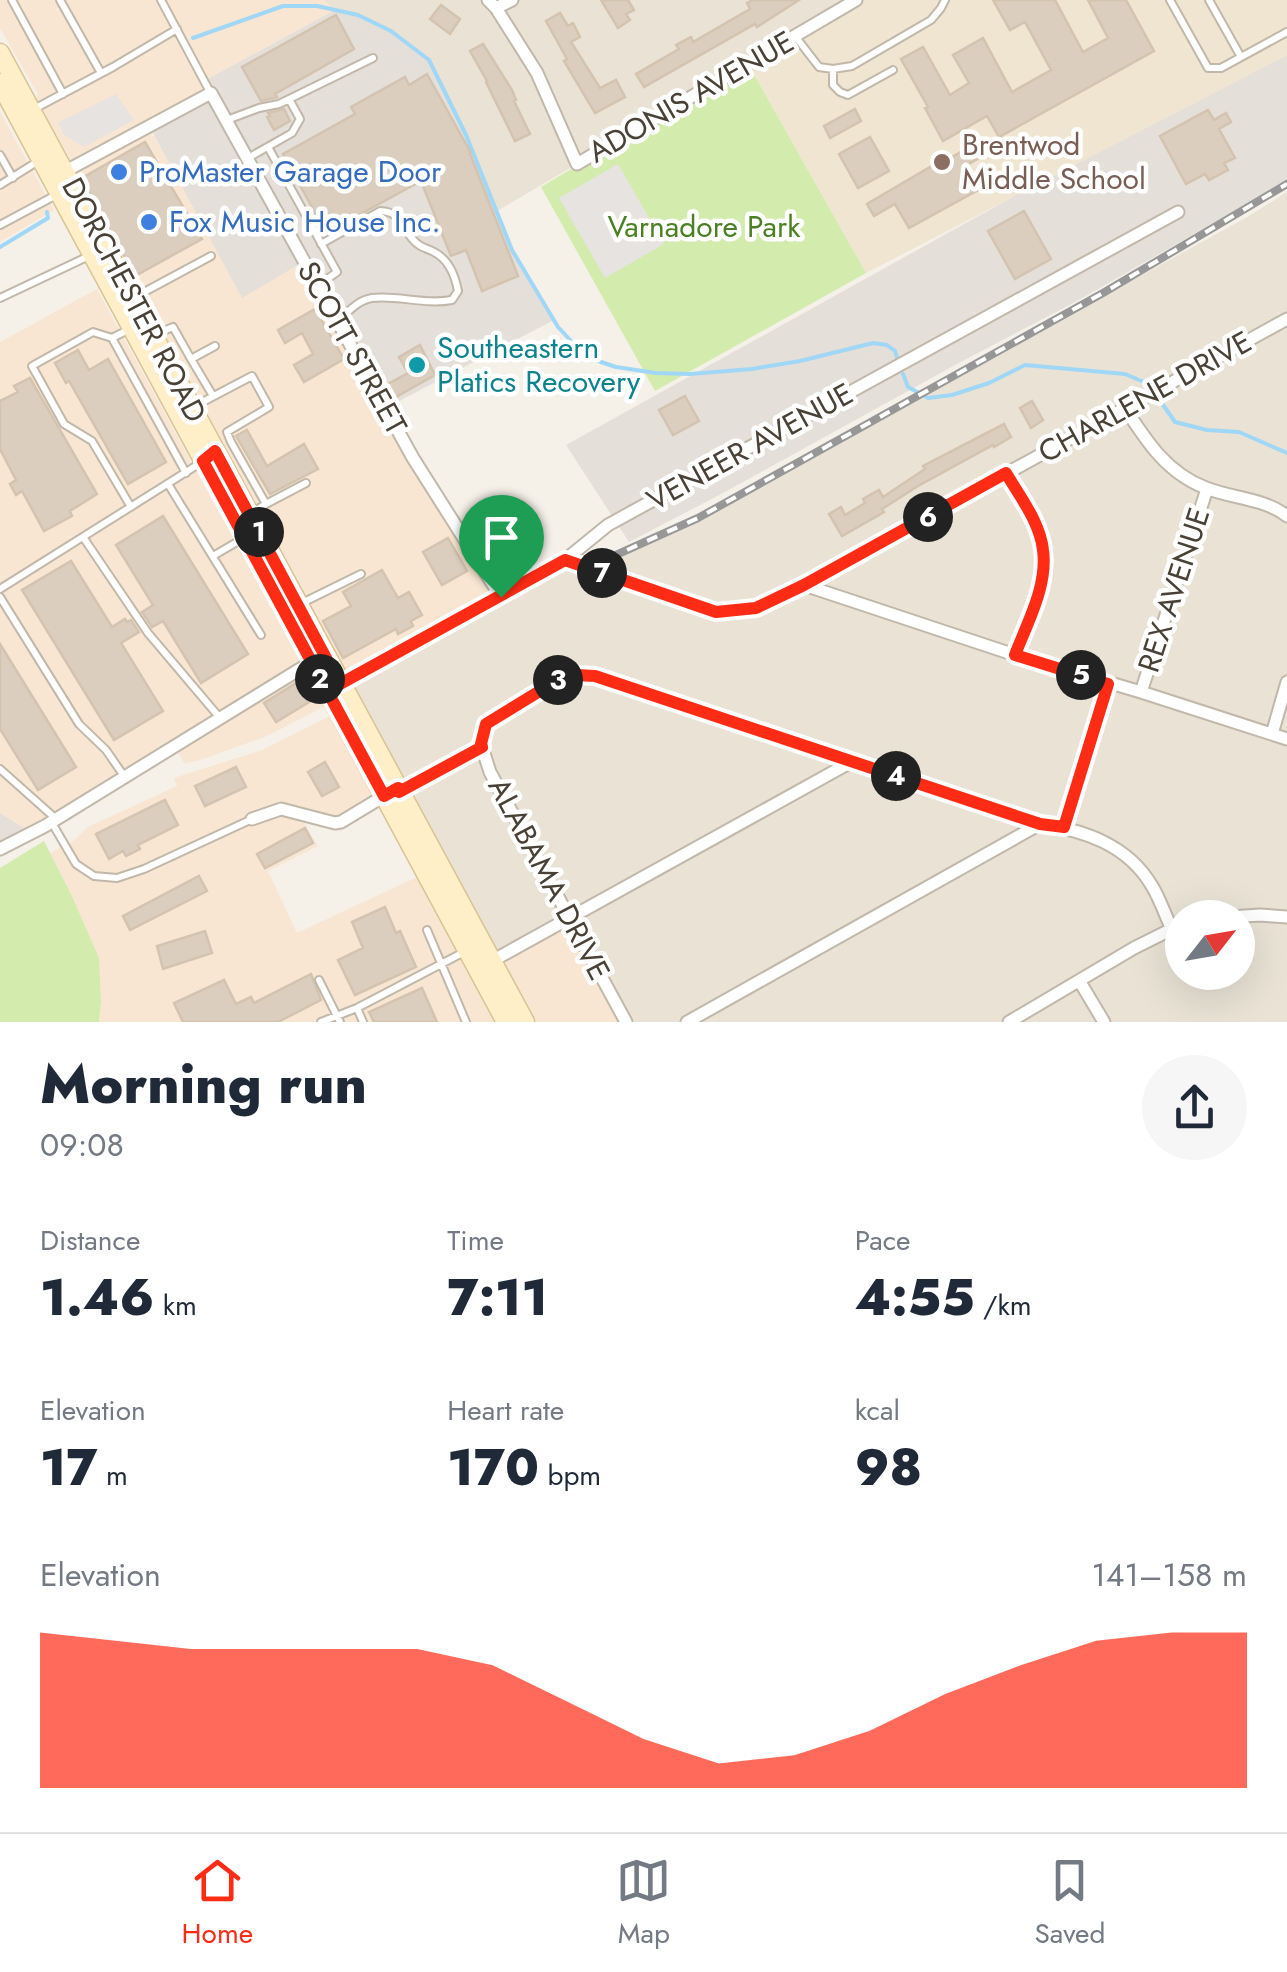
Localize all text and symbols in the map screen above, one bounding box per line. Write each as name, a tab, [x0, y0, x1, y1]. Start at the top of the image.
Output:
street label: ADONIS AVENUE	[580, 20, 802, 173]
place label: Brentwod Middle School	[962, 123, 1146, 200]
place label: ProMaster Garage Door	[139, 150, 442, 193]
marker: Brentwod Middle School	[931, 151, 953, 173]
marker: ProMaster Garage Door	[108, 161, 130, 183]
street label: DORCHESTER ROAD	[52, 170, 217, 430]
place label: Fox Music House Inc.	[169, 200, 440, 243]
park label: Varnadore Park	[608, 205, 801, 248]
marker: Fox Music House Inc.	[138, 211, 160, 233]
street label: SCOTT STREET	[287, 253, 418, 442]
street label: CHARLENE DRIVE	[1030, 320, 1259, 473]
place label: Southeastern Platics Recovery	[437, 326, 641, 403]
marker: Southeastern Platics Recovery	[406, 354, 428, 376]
street label: VENEER AVENUE	[639, 372, 861, 521]
pin: 6	[903, 492, 953, 542]
pin	[459, 495, 544, 598]
text: 6	[919, 496, 937, 537]
street label: REX AVENUE	[1127, 502, 1220, 678]
pin: 1	[234, 507, 284, 557]
icon: arrive	[474, 510, 529, 565]
text: 1	[252, 511, 266, 552]
pin: 7	[577, 548, 627, 598]
text: 7	[594, 552, 610, 593]
pin: 5	[1056, 650, 1106, 700]
pin: 2	[295, 654, 345, 704]
text: 5	[1072, 654, 1090, 695]
pin: 3	[533, 655, 583, 705]
text: 2	[311, 658, 329, 699]
text: 3	[549, 659, 567, 700]
pin: 4	[871, 751, 921, 801]
text: 4	[886, 755, 906, 796]
street label: ALABAMA DRIVE	[478, 770, 621, 988]
north arrow	[1165, 900, 1255, 990]
map controls	[1165, 900, 1255, 990]
text: Morning run	[40, 1044, 367, 1124]
button: share	[1142, 1055, 1247, 1160]
text: 09:08	[40, 1122, 124, 1168]
text: Distance	[40, 1220, 140, 1261]
text: Time	[447, 1220, 504, 1261]
text: Pace	[855, 1220, 910, 1261]
text: 1.46	[40, 1261, 154, 1334]
text: 7:11	[447, 1261, 548, 1334]
text: 4:55	[855, 1261, 975, 1334]
text: km	[154, 1285, 197, 1326]
text: /km	[975, 1285, 1032, 1326]
text: Elevation	[40, 1390, 146, 1431]
text: Heart rate	[447, 1390, 564, 1431]
text: kcal	[855, 1390, 900, 1431]
text: 17	[40, 1431, 98, 1504]
text: 170	[447, 1431, 539, 1504]
text: 98	[855, 1431, 922, 1504]
text: m	[98, 1455, 128, 1496]
text: bpm	[539, 1455, 601, 1496]
text: Elevation	[40, 1552, 161, 1598]
text: 141–158 m	[1091, 1552, 1247, 1598]
tab: Home	[182, 1853, 253, 1954]
tab: Map	[616, 1853, 671, 1954]
tab: Saved	[1034, 1853, 1105, 1954]

